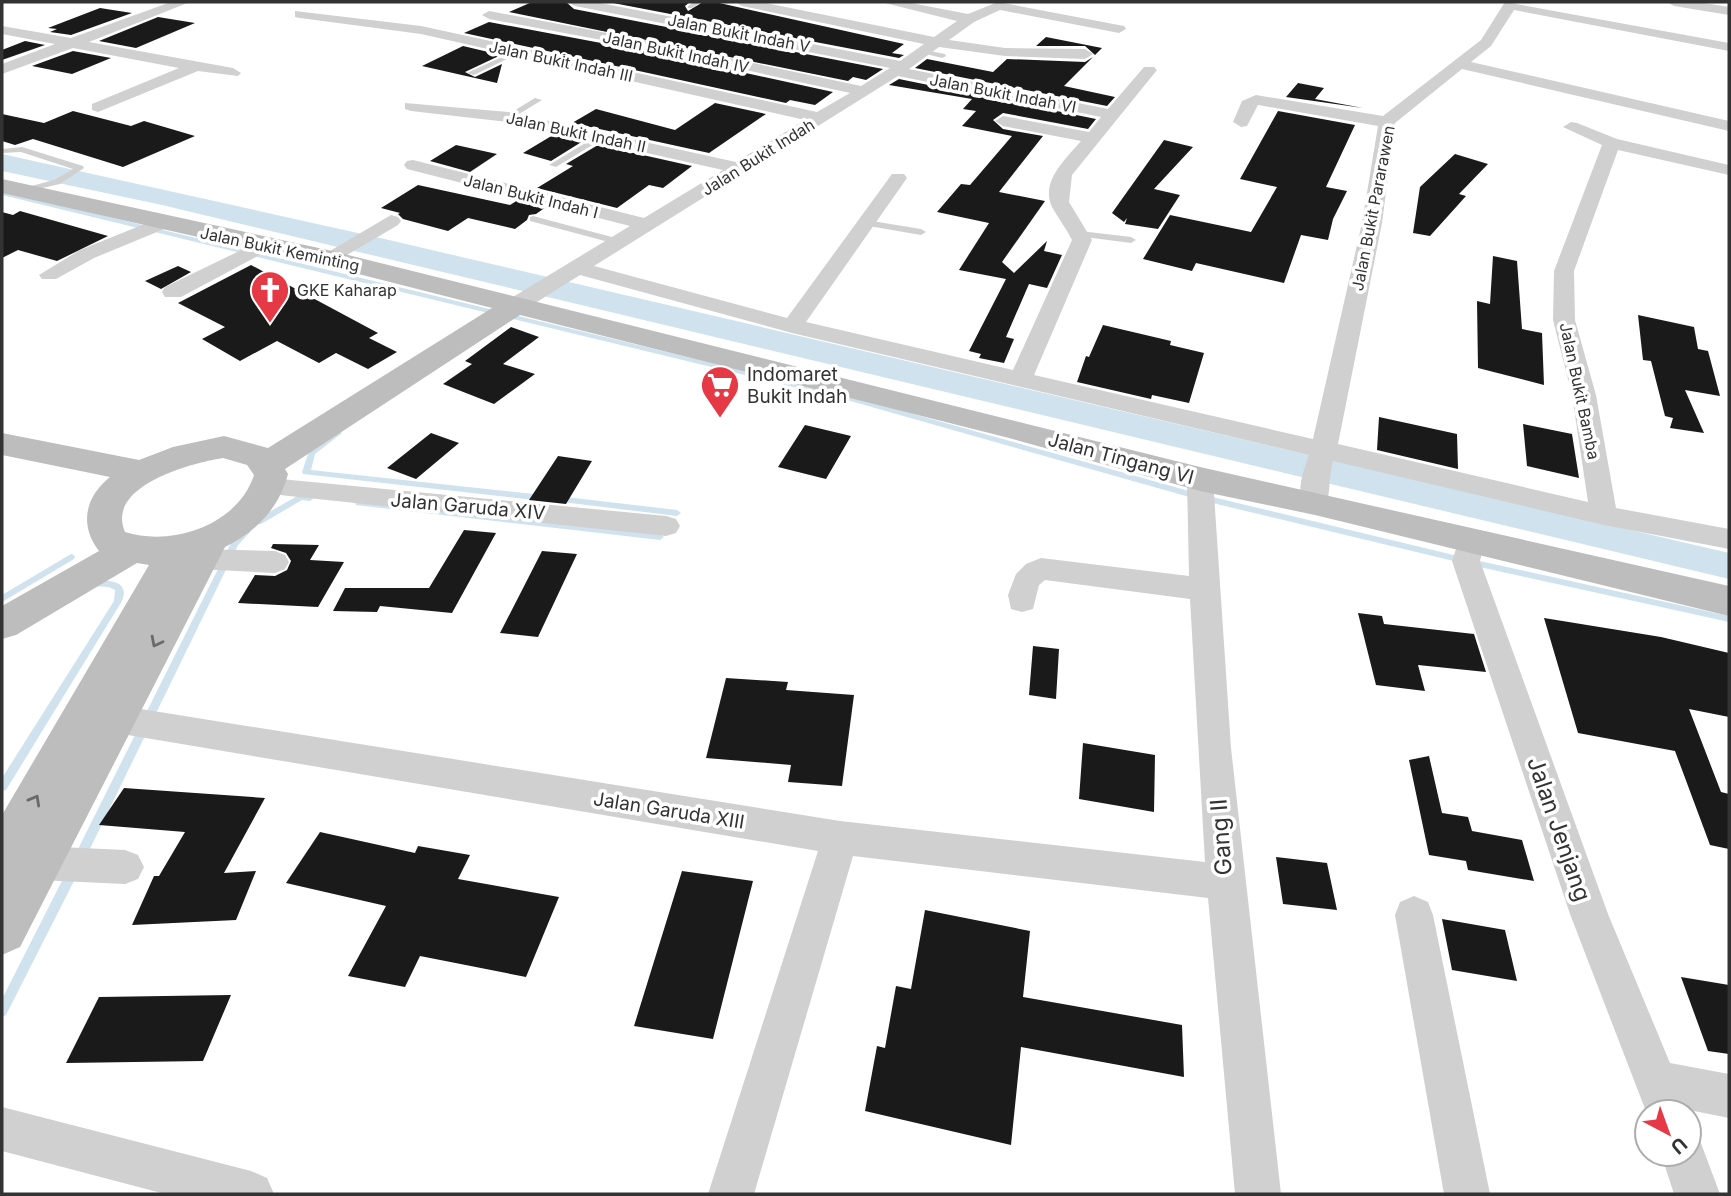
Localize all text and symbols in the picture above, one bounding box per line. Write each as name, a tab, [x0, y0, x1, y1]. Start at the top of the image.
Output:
street label: Jalan Bukit Indah V	[666, 9, 812, 57]
street label: Jalan Bukit Indah IV	[601, 27, 751, 77]
street label: Jalan Bukit Indah III	[487, 36, 635, 86]
street label: Jalan Bukit Indah VI	[928, 69, 1078, 117]
street label: Jalan Bukit Indah II	[504, 107, 648, 157]
street label: Jalan Bukit Indah	[698, 114, 818, 200]
street label: Jalan Bukit Pararawen	[1347, 124, 1399, 292]
street label: Jalan Bukit Indah I	[462, 170, 600, 222]
street label: Jalan Bukit Keminting	[198, 222, 362, 276]
church icon: GKE Kaharap	[249, 269, 291, 324]
place label: GKE Kaharap	[297, 280, 397, 300]
street label: Jalan Bukit Bamba	[1556, 321, 1604, 461]
place label: Indomaret Bukit Indah	[747, 363, 847, 408]
supermarket icon: Indomaret Bukit Indah	[699, 364, 741, 419]
street label: Jalan Tingang VI	[1045, 428, 1196, 489]
street label: Jalan Garuda XIV	[390, 488, 546, 525]
one-way arrow	[150, 635, 164, 647]
street label: Jalan Jenjang	[1521, 753, 1597, 905]
street label: Jalan Garuda XIII	[592, 787, 746, 834]
one-way arrow	[27, 794, 40, 807]
street label: Gang II	[1204, 798, 1238, 876]
north arrow	[1633, 1098, 1703, 1168]
text: U	[1666, 1132, 1692, 1159]

